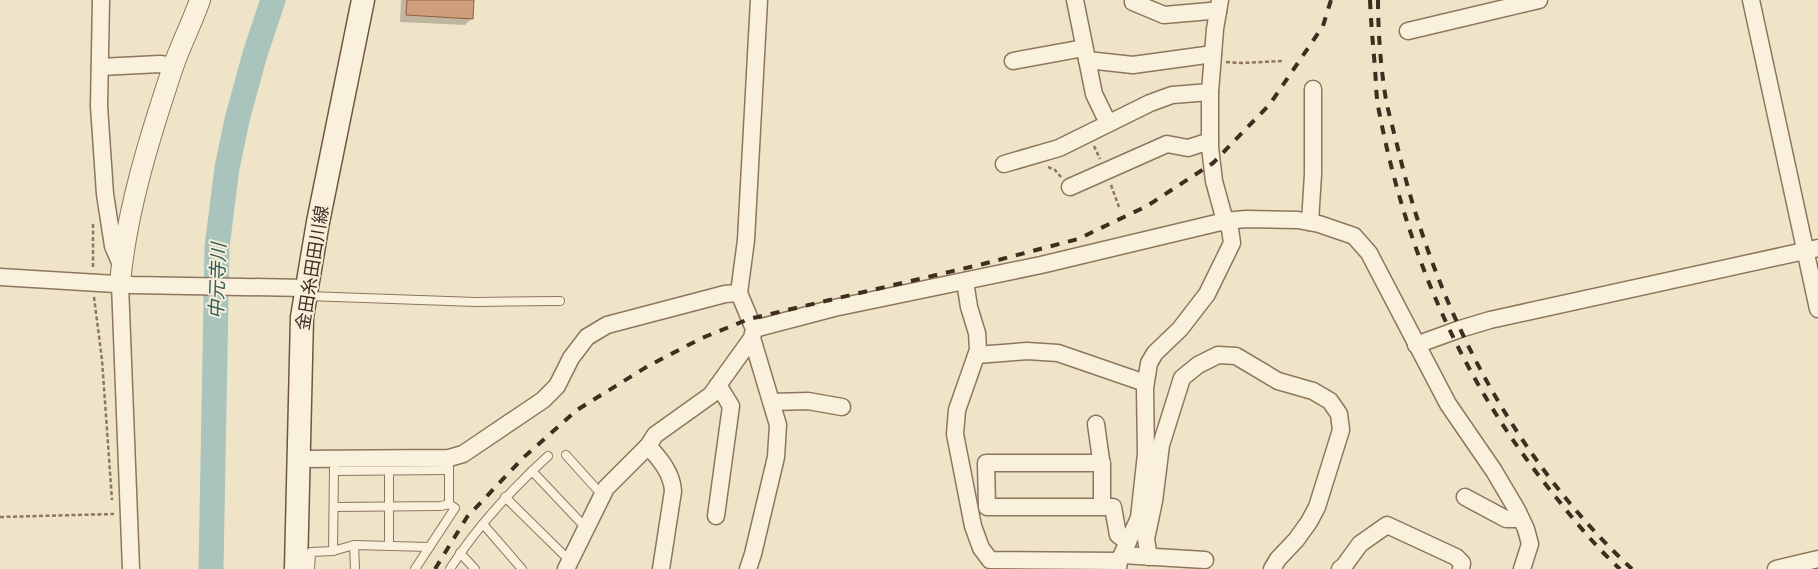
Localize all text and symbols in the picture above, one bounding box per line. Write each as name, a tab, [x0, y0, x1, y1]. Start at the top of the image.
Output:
street label: 金田糸田田川線	[291, 204, 333, 332]
water label: 中元寺川	[204, 241, 230, 319]

